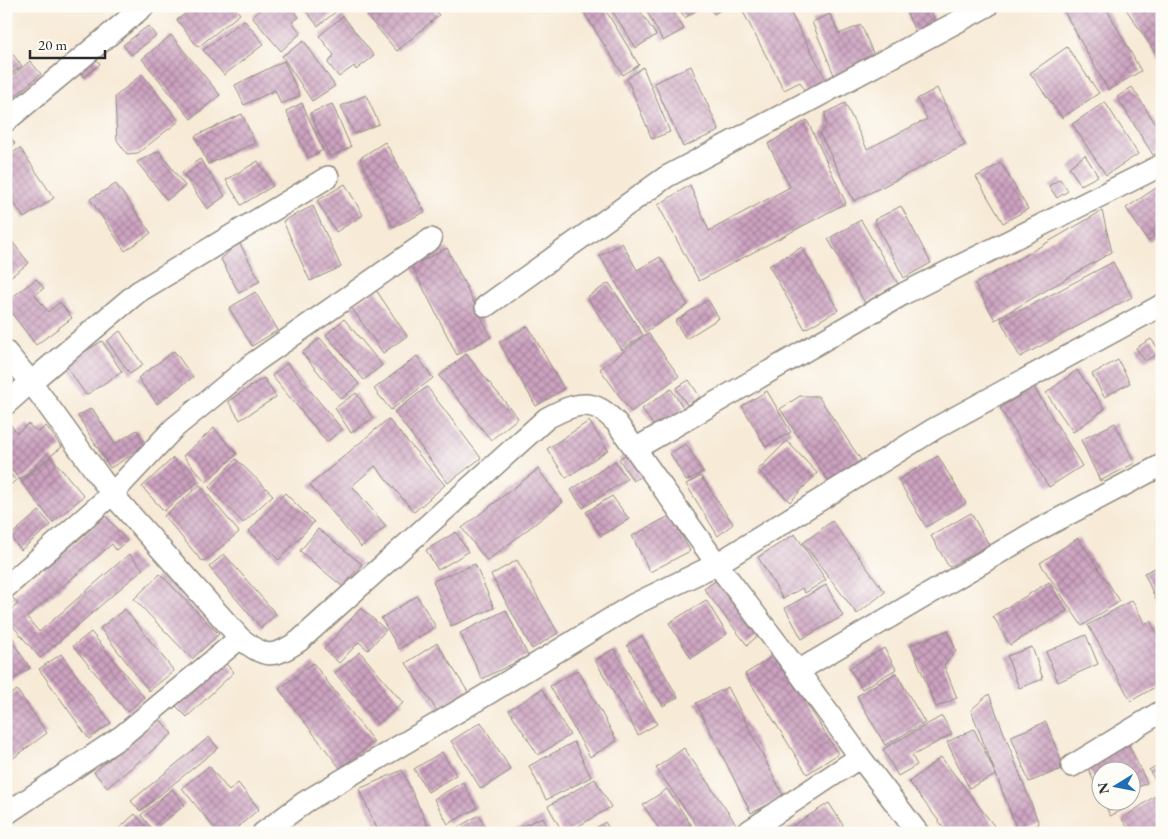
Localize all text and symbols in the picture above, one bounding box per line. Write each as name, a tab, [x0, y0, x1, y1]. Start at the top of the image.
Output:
scale bar	[30, 28, 105, 60]
text: 20 m	[38, 35, 67, 54]
north arrow	[1090, 762, 1140, 812]
text: N	[1093, 780, 1113, 795]

